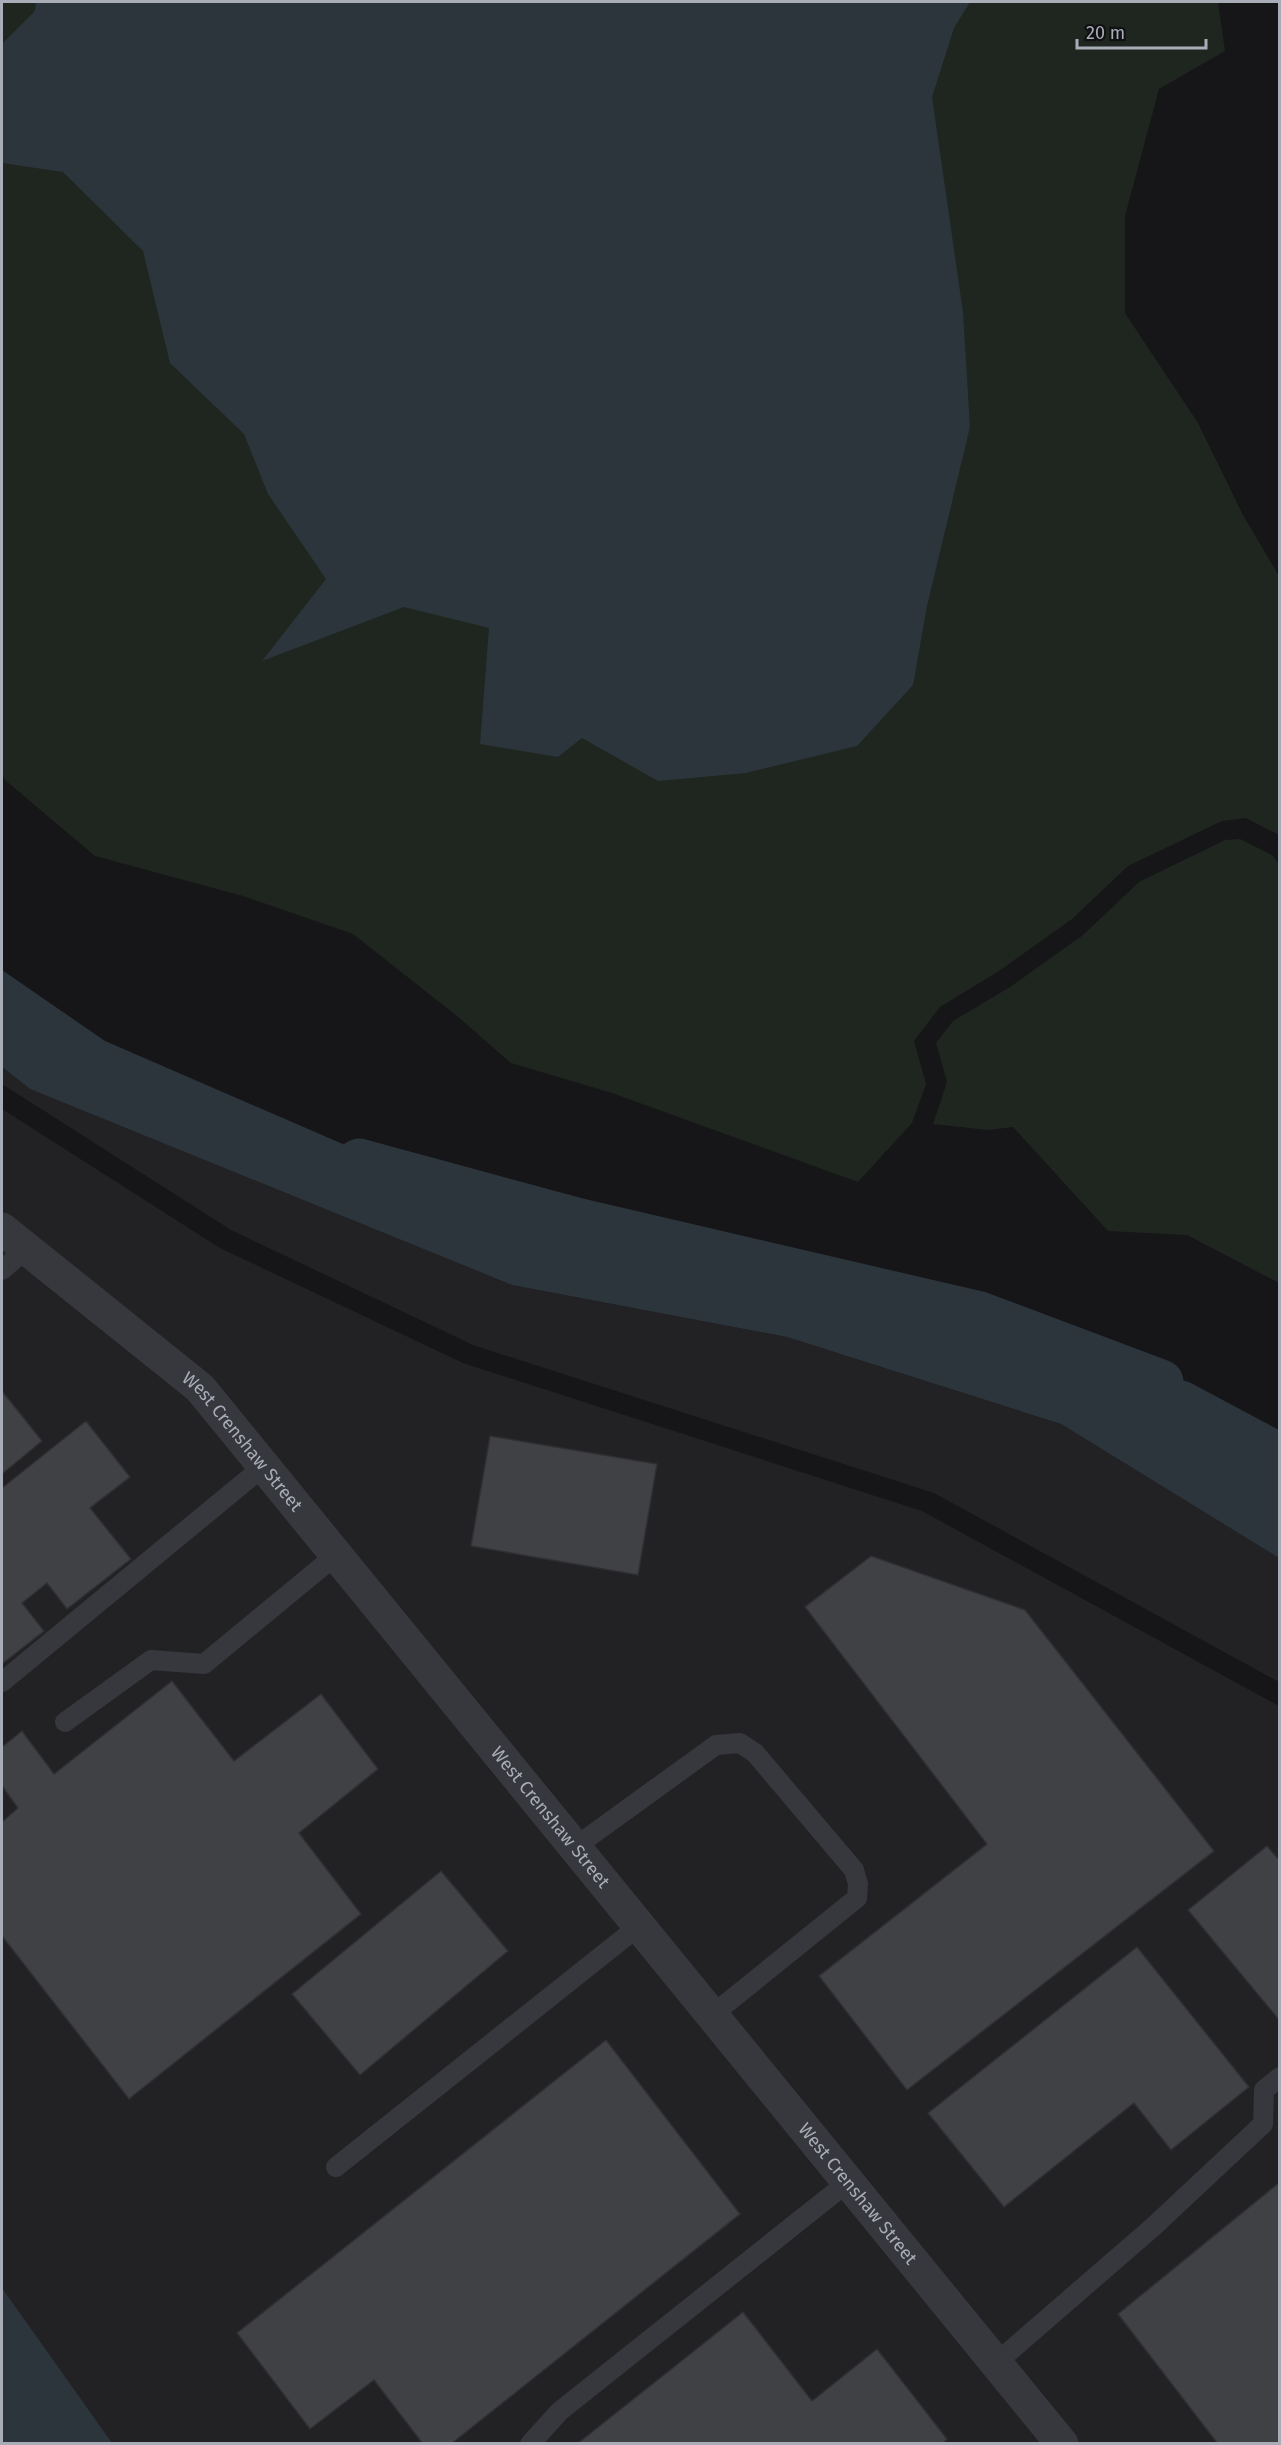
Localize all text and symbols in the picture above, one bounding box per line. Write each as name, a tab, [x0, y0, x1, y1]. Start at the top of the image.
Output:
scale bar	[1077, 12, 1206, 50]
text: 20 m	[1086, 22, 1125, 44]
street label: West Crenshaw Street	[178, 1367, 308, 1516]
street label: West Crenshaw Street	[486, 1742, 615, 1893]
street label: West Crenshaw Street	[794, 2119, 922, 2269]

